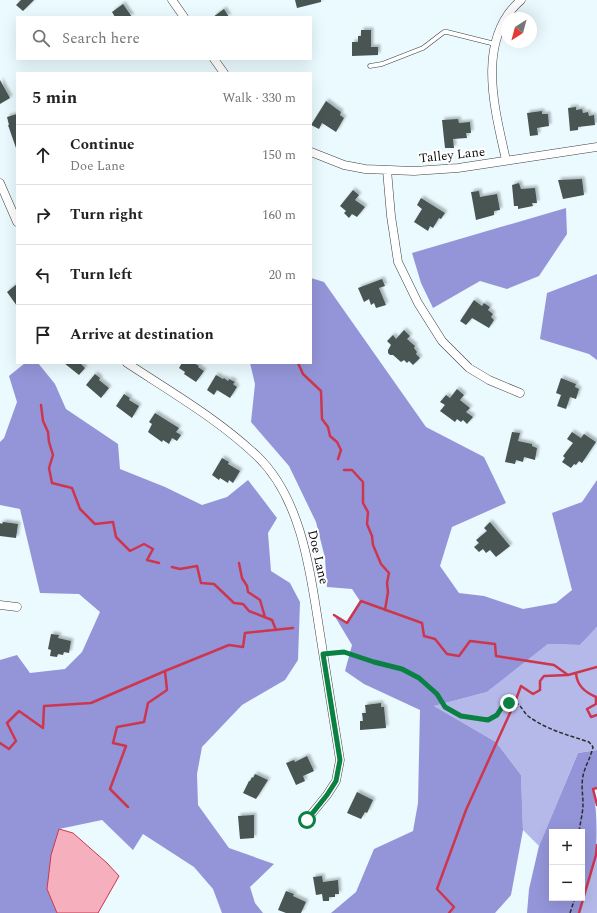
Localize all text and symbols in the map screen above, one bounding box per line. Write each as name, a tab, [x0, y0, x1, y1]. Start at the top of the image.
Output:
north arrow	[501, 12, 537, 48]
search box	[16, 16, 312, 60]
icon: search	[30, 27, 52, 49]
text: Search here	[62, 27, 140, 50]
text: 5 min	[32, 85, 77, 111]
text: Walk · 330 m	[222, 88, 296, 108]
text: Continue	[70, 133, 135, 156]
street label: Talley Lane	[418, 142, 486, 168]
icon: ahead	[32, 144, 54, 166]
text: 150 m	[262, 145, 296, 165]
text: Doe Lane	[70, 156, 125, 176]
text: Turn right	[70, 203, 143, 226]
icon: right	[32, 204, 54, 226]
text: 160 m	[262, 205, 296, 225]
text: Turn left	[70, 263, 132, 286]
icon: left	[32, 264, 54, 286]
text: 20 m	[269, 265, 296, 285]
text: Arrive at destination	[70, 323, 214, 346]
icon: arrive	[32, 324, 54, 346]
street label: Doe Lane	[302, 528, 334, 586]
route end	[500, 694, 518, 712]
route start	[298, 811, 316, 829]
map controls	[549, 829, 585, 901]
button: +	[549, 829, 585, 865]
button: −	[549, 865, 585, 901]

